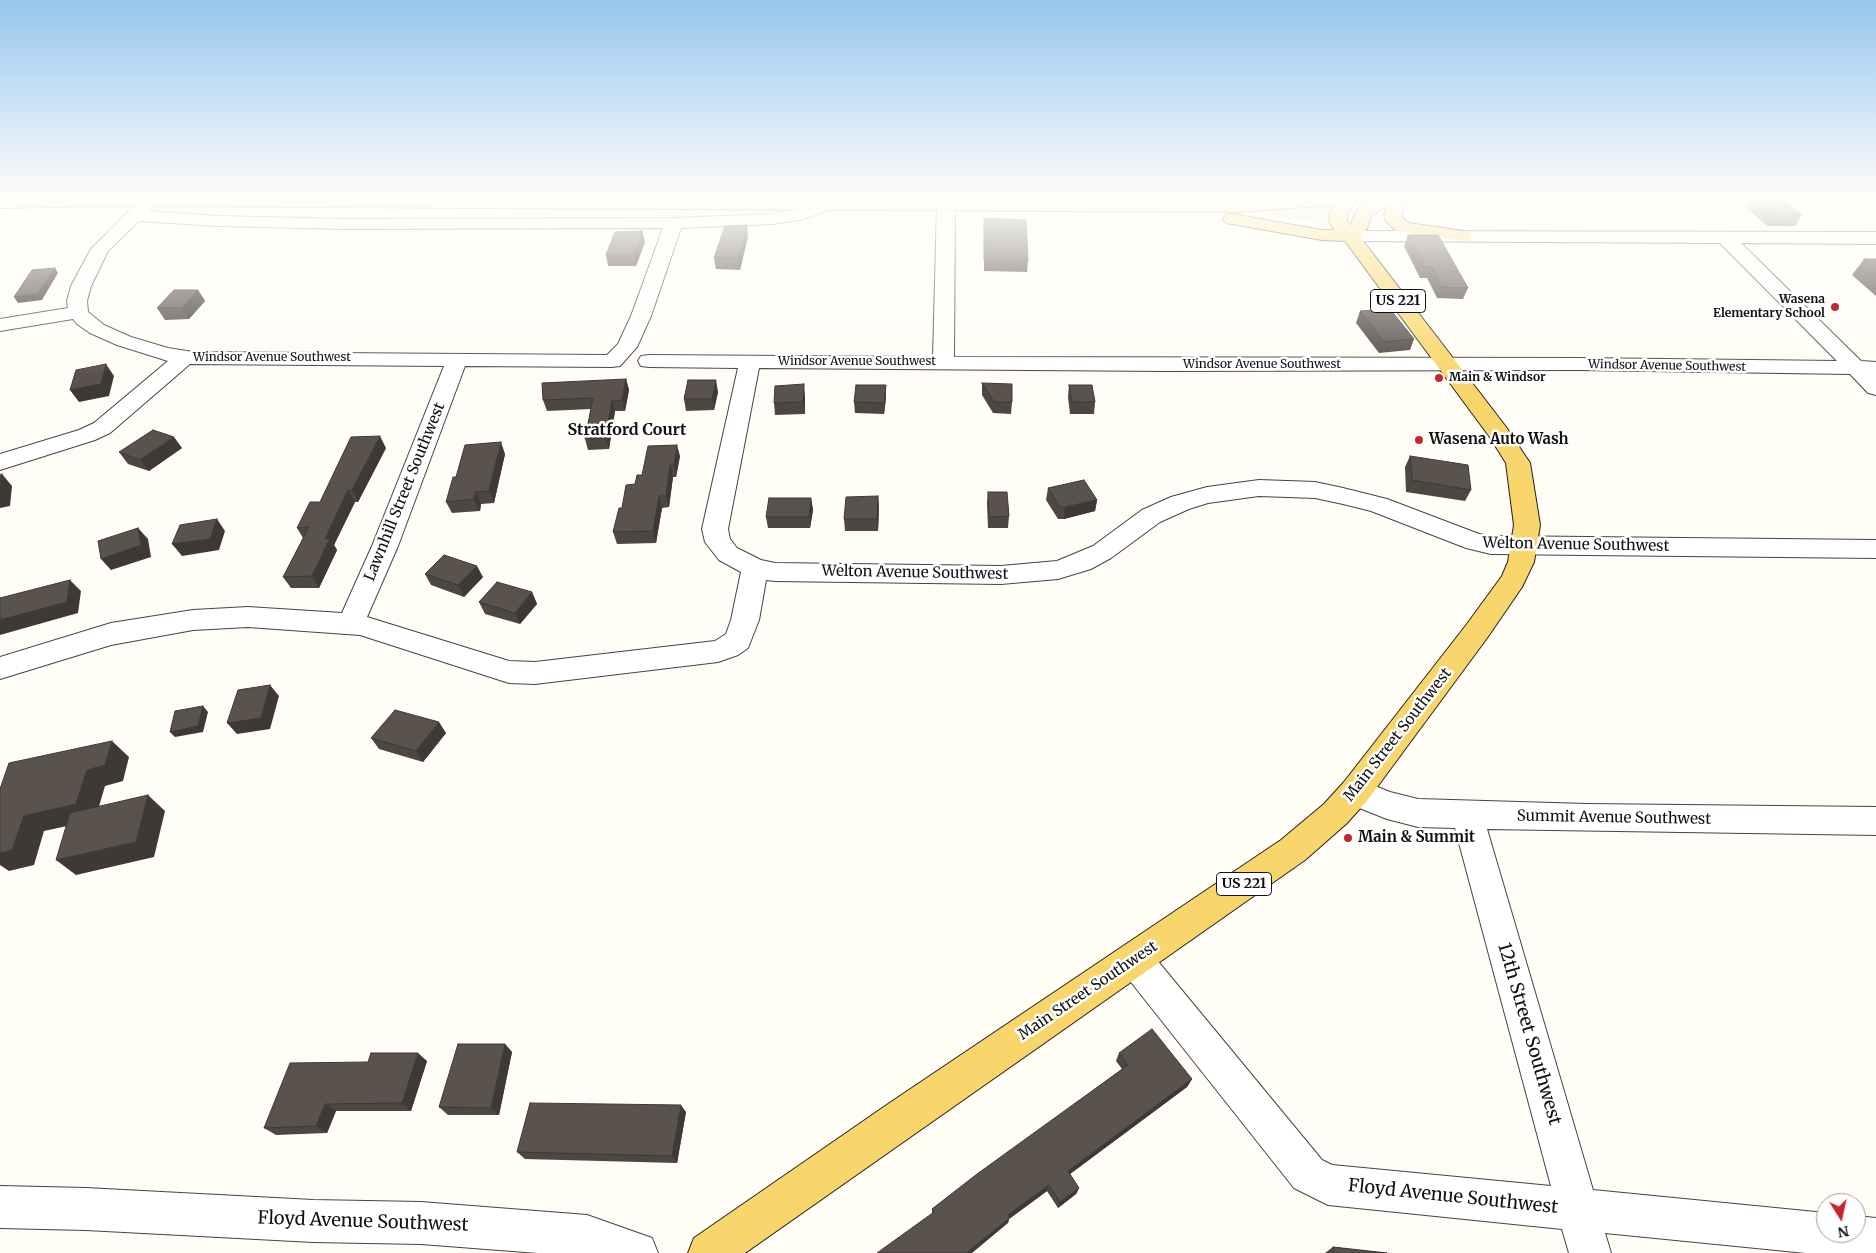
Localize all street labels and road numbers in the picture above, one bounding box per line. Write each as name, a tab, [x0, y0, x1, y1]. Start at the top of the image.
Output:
road number: US 221	[1370, 290, 1426, 312]
street label: Windsor Avenue Southwest	[193, 351, 351, 365]
street label: Windsor Avenue Southwest	[778, 355, 936, 369]
street label: Windsor Avenue Southwest	[1588, 357, 1746, 375]
street label: Windsor Avenue Southwest	[1183, 358, 1341, 372]
street label: Lawnhill Street Southwest	[361, 400, 449, 584]
street label: Welton Avenue Southwest	[1482, 534, 1670, 556]
street label: Welton Avenue Southwest	[821, 562, 1009, 584]
street label: Main Street Southwest	[1340, 665, 1456, 805]
street label: Summit Avenue Southwest	[1517, 807, 1711, 829]
road number: US 221	[1216, 872, 1272, 896]
street label: Main Street Southwest	[1015, 938, 1161, 1044]
street label: 12th Street Southwest	[1493, 940, 1565, 1128]
street label: Floyd Avenue Southwest	[1347, 1175, 1559, 1219]
street label: Floyd Avenue Southwest	[257, 1208, 469, 1236]

